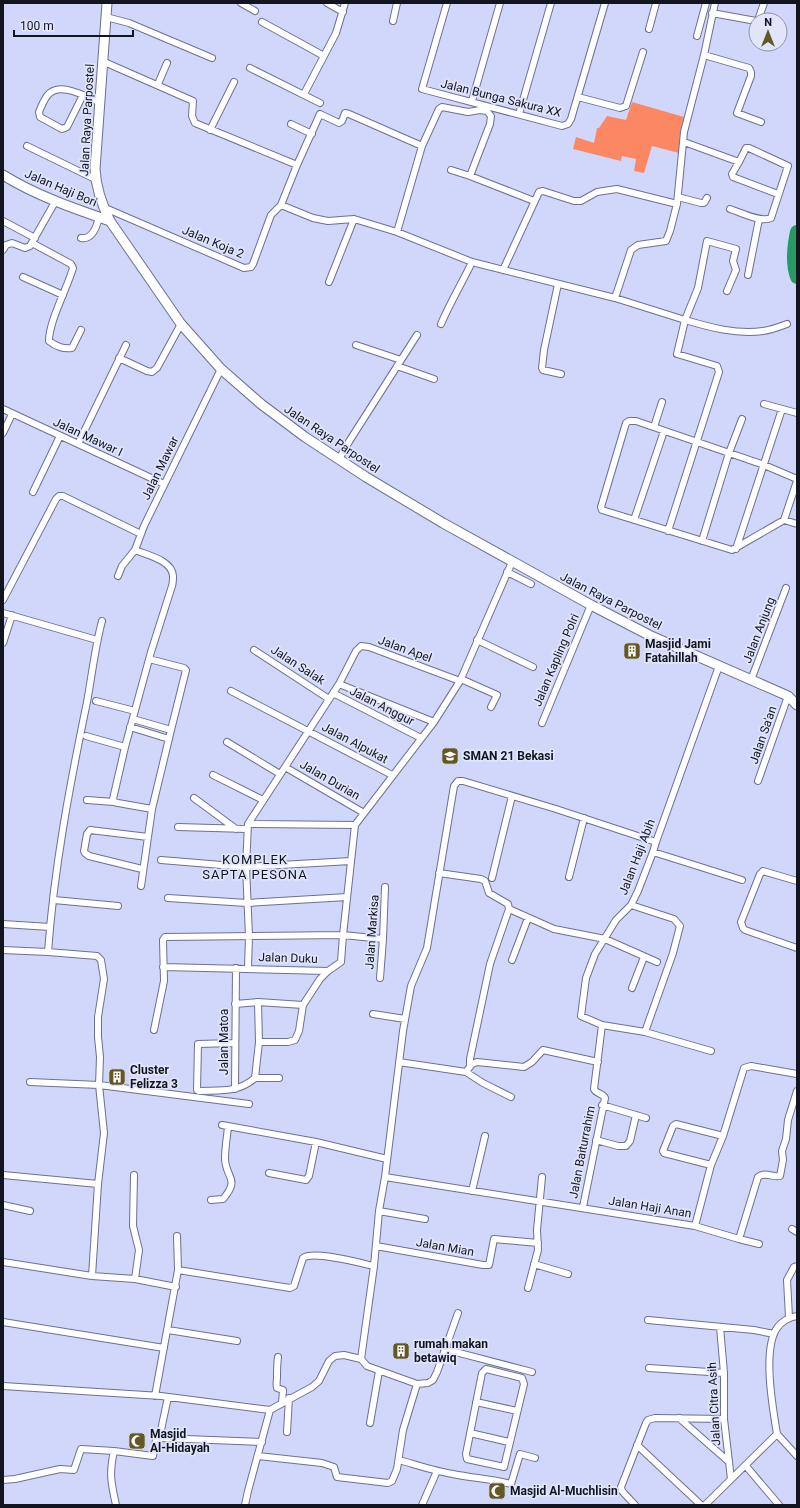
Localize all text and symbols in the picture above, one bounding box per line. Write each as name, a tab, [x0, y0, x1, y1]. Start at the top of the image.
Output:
scale bar	[14, 12, 133, 38]
north arrow	[748, 12, 788, 52]
text: N	[764, 16, 772, 29]
text: 100 m	[20, 19, 54, 33]
street label: Jalan Raya Parpostel	[77, 64, 97, 176]
street label: Jalan Bunga Sakura XX	[439, 76, 563, 120]
street label: Jalan Haji Bori	[23, 166, 99, 210]
street label: Jalan Koja 2	[180, 223, 246, 261]
street label: Jalan Raya Parpostel	[282, 402, 382, 476]
street label: Jalan Mawar I	[51, 415, 125, 459]
street label: Jalan Mawar	[139, 434, 181, 502]
street label: Jalan Raya Parpostel	[558, 569, 664, 633]
street label: Jalan Anjung	[740, 595, 778, 665]
street label: Jalan Kapling Polri	[530, 611, 582, 708]
street label: Jalan Apel	[376, 633, 434, 665]
place label: Masjid Jami Fatahillah	[645, 637, 711, 665]
building icon: Masjid Jami Fatahillah	[622, 641, 642, 661]
street label: Jalan Salak	[268, 642, 328, 688]
street label: Jalan Anggur	[347, 684, 417, 728]
street label: Jalan Sa'an	[747, 704, 779, 766]
street label: Jalan Alpukat	[320, 720, 391, 766]
school or university icon: SMAN 21 Bekasi	[440, 746, 460, 766]
place label: SMAN 21 Bekasi	[463, 749, 554, 763]
street label: Jalan Durian	[298, 757, 362, 803]
street label: Jalan Haji Abih	[616, 817, 658, 897]
district label: KOMPLEK SAPTA PESONA	[202, 852, 308, 882]
street label: Jalan Markisa	[362, 894, 382, 970]
street label: Jalan Duku	[258, 950, 318, 966]
street label: Jalan Matoa	[217, 1009, 231, 1075]
place label: Cluster Felizza 3	[130, 1063, 178, 1091]
building icon: Cluster Felizza 3	[107, 1067, 127, 1087]
street label: Jalan Baiturrahim	[566, 1104, 598, 1200]
street label: Jalan Haji Anan	[608, 1194, 692, 1220]
street label: Jalan Mian	[415, 1235, 475, 1259]
place label: rumah makan betawiq	[414, 1337, 488, 1365]
building icon: rumah makan betawiq	[391, 1341, 411, 1361]
street label: Jalan Citra Asih	[705, 1362, 723, 1446]
place label: Masjid Al-Hidayah	[150, 1427, 210, 1455]
mosque icon: Masjid Al-Hidayah	[127, 1431, 147, 1451]
mosque icon: Masjid Al-Muchlisin	[487, 1481, 507, 1501]
place label: Masjid Al-Muchlisin	[510, 1484, 618, 1498]

